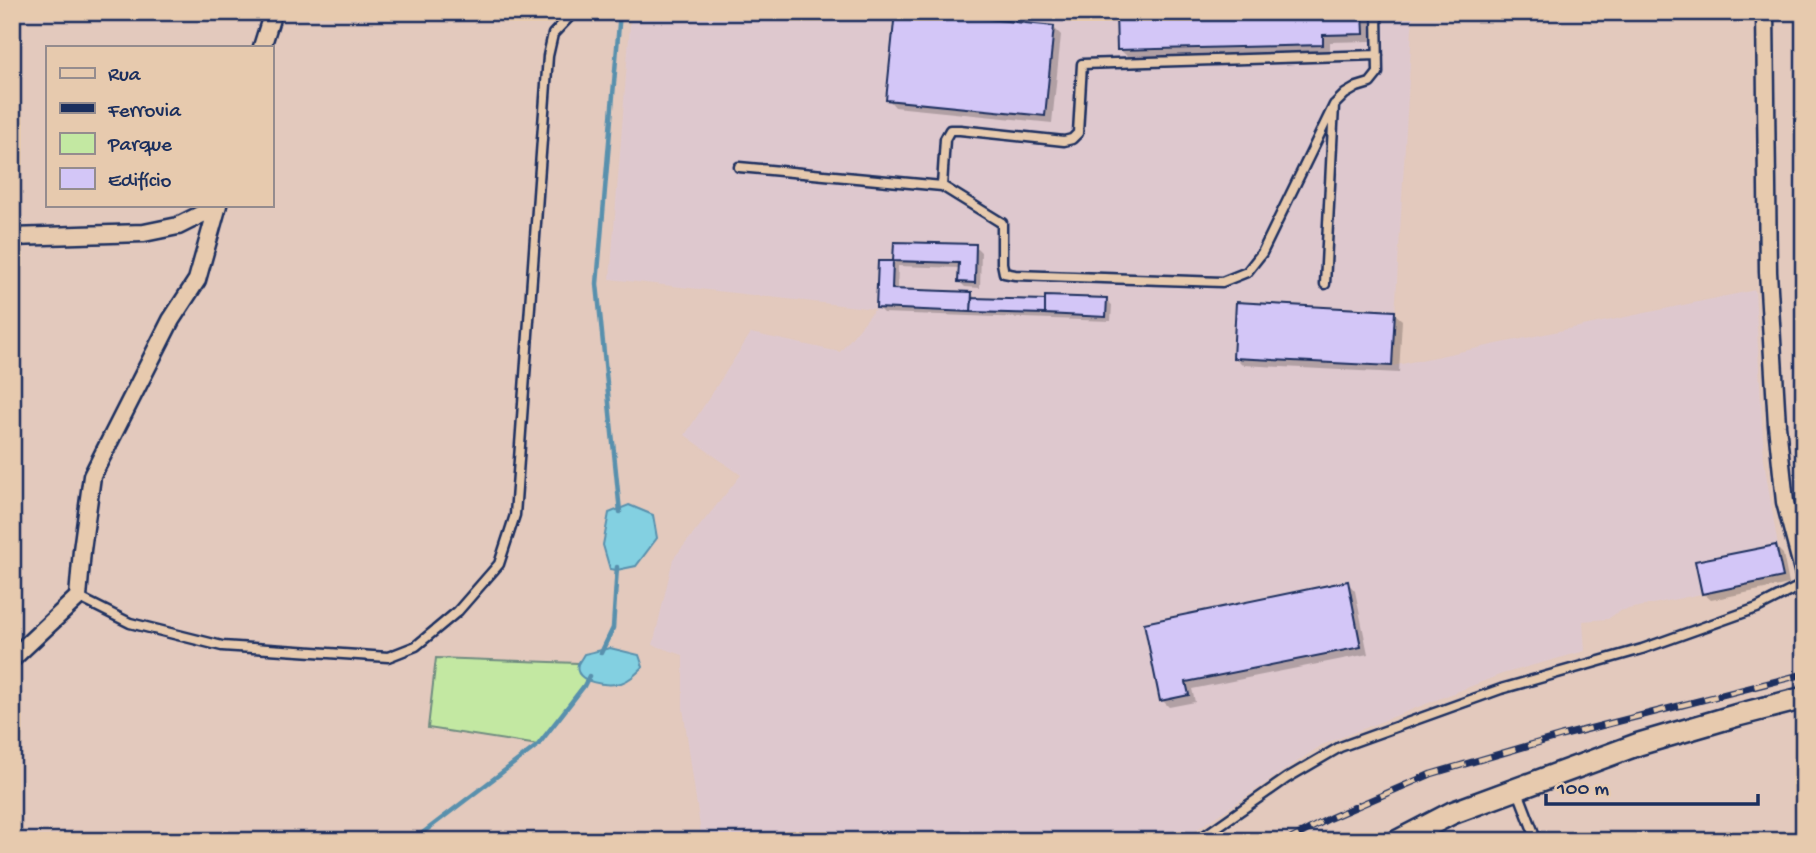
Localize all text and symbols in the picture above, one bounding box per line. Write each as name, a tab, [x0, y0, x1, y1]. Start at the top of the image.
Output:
legend	[46, 46, 273, 206]
text: Rua	[108, 64, 142, 89]
text: Ferrovia	[107, 100, 182, 125]
text: Parque	[107, 134, 173, 159]
text: Edifício	[108, 170, 172, 195]
scale bar	[1546, 762, 1758, 806]
text: 100 m	[1556, 778, 1609, 803]

